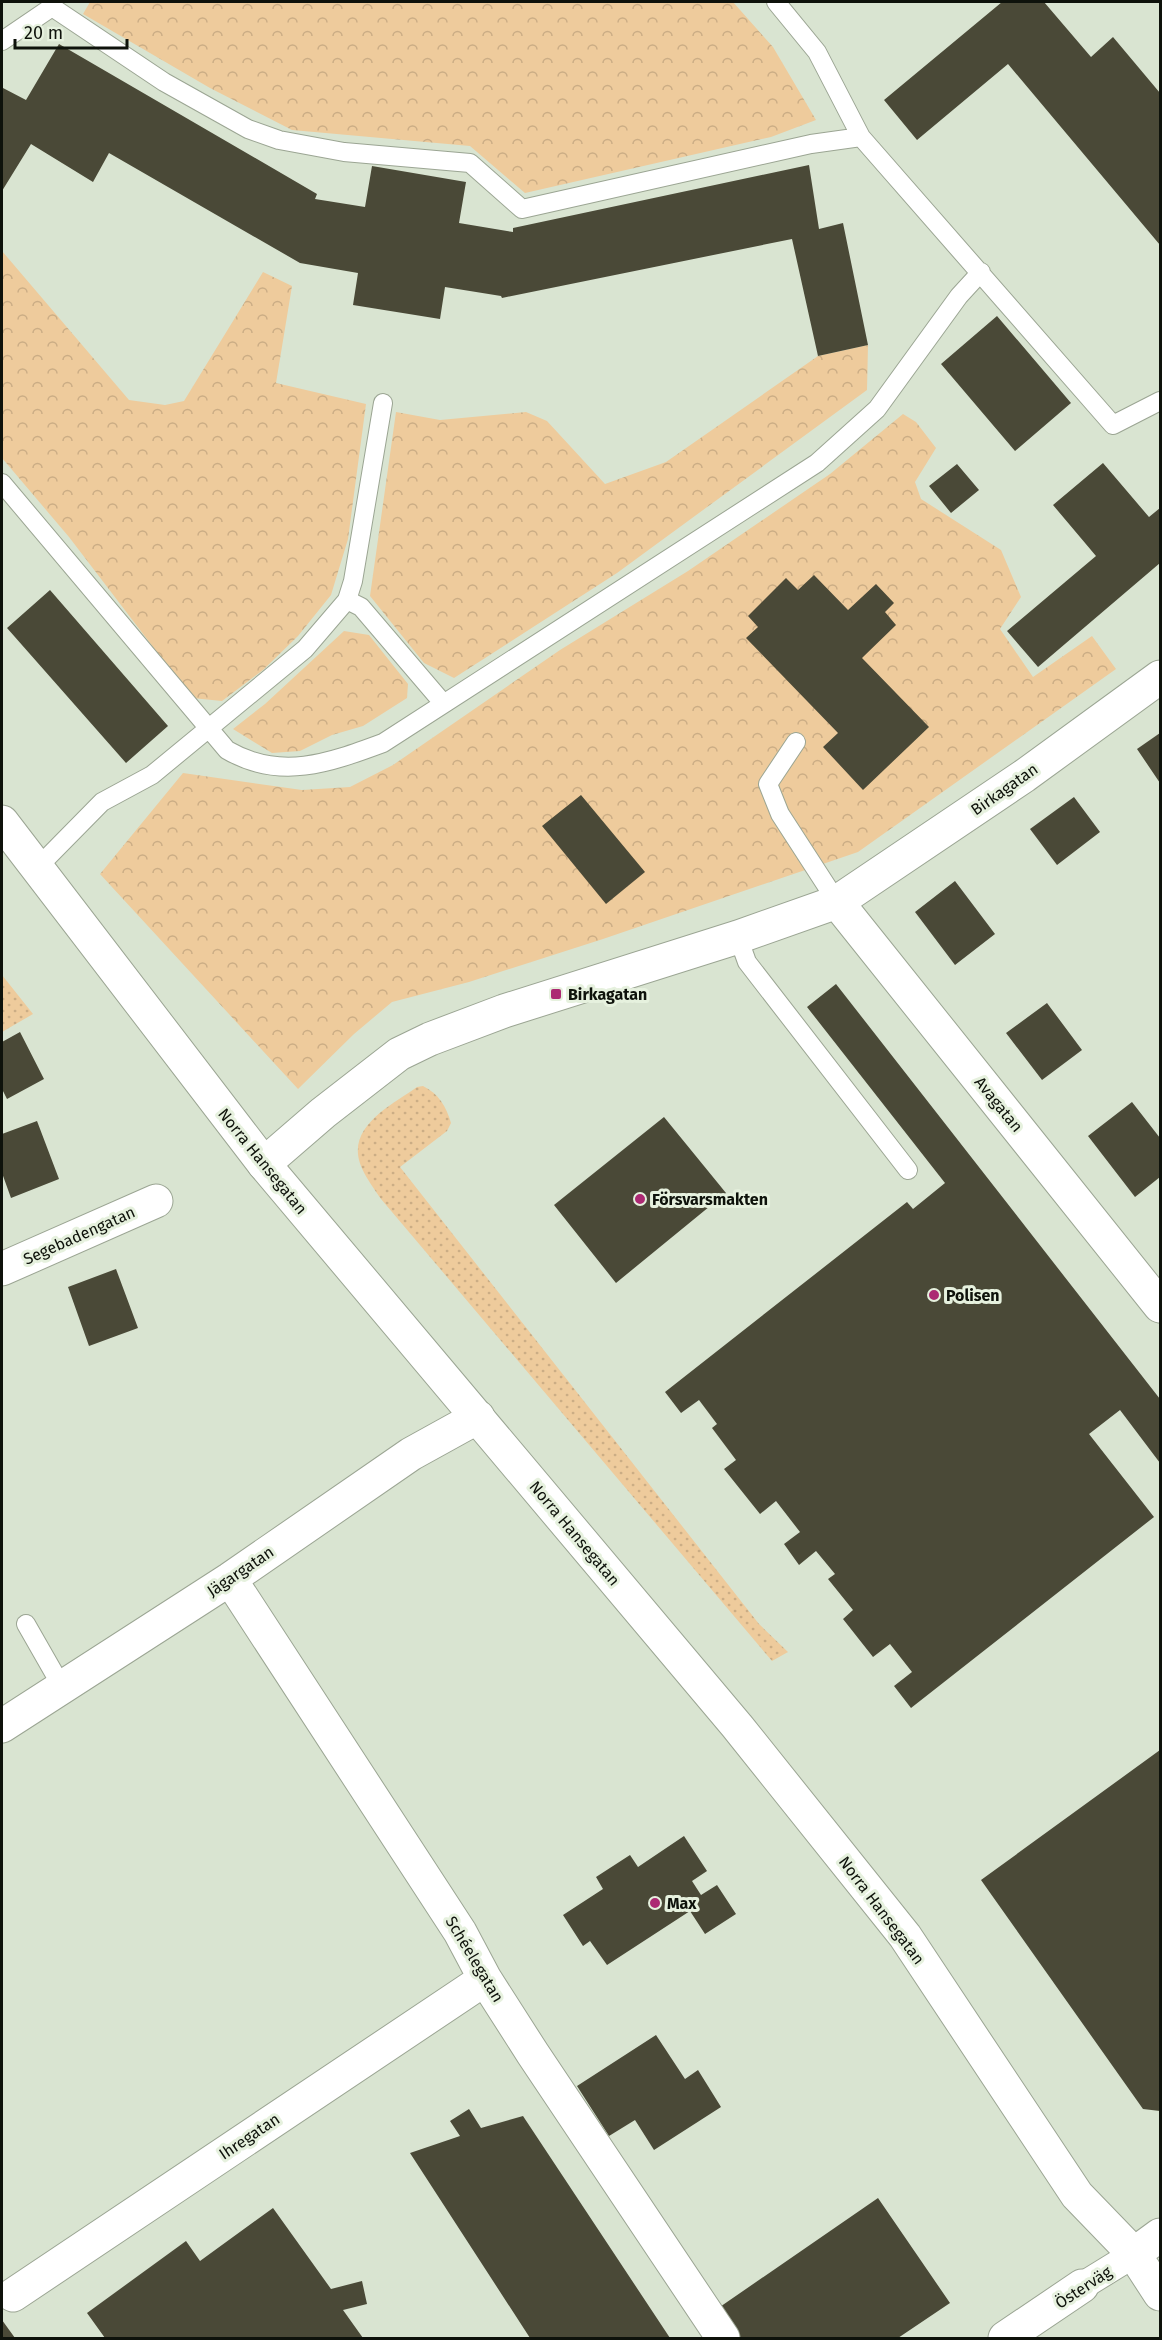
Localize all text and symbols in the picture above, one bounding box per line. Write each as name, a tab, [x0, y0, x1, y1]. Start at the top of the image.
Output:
scale bar	[15, 12, 128, 50]
text: 20 m	[24, 22, 63, 44]
street label: Birkagatan	[967, 759, 1041, 819]
place label: Birkagatan	[568, 985, 647, 1004]
marker: Birkagatan	[549, 987, 563, 1001]
street label: Avagatan	[971, 1073, 1027, 1136]
street label: Norra Hansegatan	[214, 1105, 311, 1218]
place label: Försvarsmakten	[652, 1190, 768, 1209]
marker: Försvarsmakten	[633, 1192, 647, 1206]
street label: Segebadengatan	[20, 1202, 138, 1269]
place label: Polisen	[946, 1286, 1000, 1305]
marker: Polisen	[927, 1288, 941, 1302]
street label: Norra Hansegatan	[525, 1477, 624, 1589]
street label: Jägargatan	[203, 1542, 277, 1601]
street label: Norra Hansegatan	[835, 1852, 928, 1968]
place label: Max	[667, 1894, 697, 1913]
marker: Max	[648, 1896, 662, 1910]
street label: Schéelegatan	[441, 1913, 508, 2006]
street label: Ihregatan	[215, 2109, 283, 2164]
street label: Österväg	[1051, 2262, 1116, 2313]

